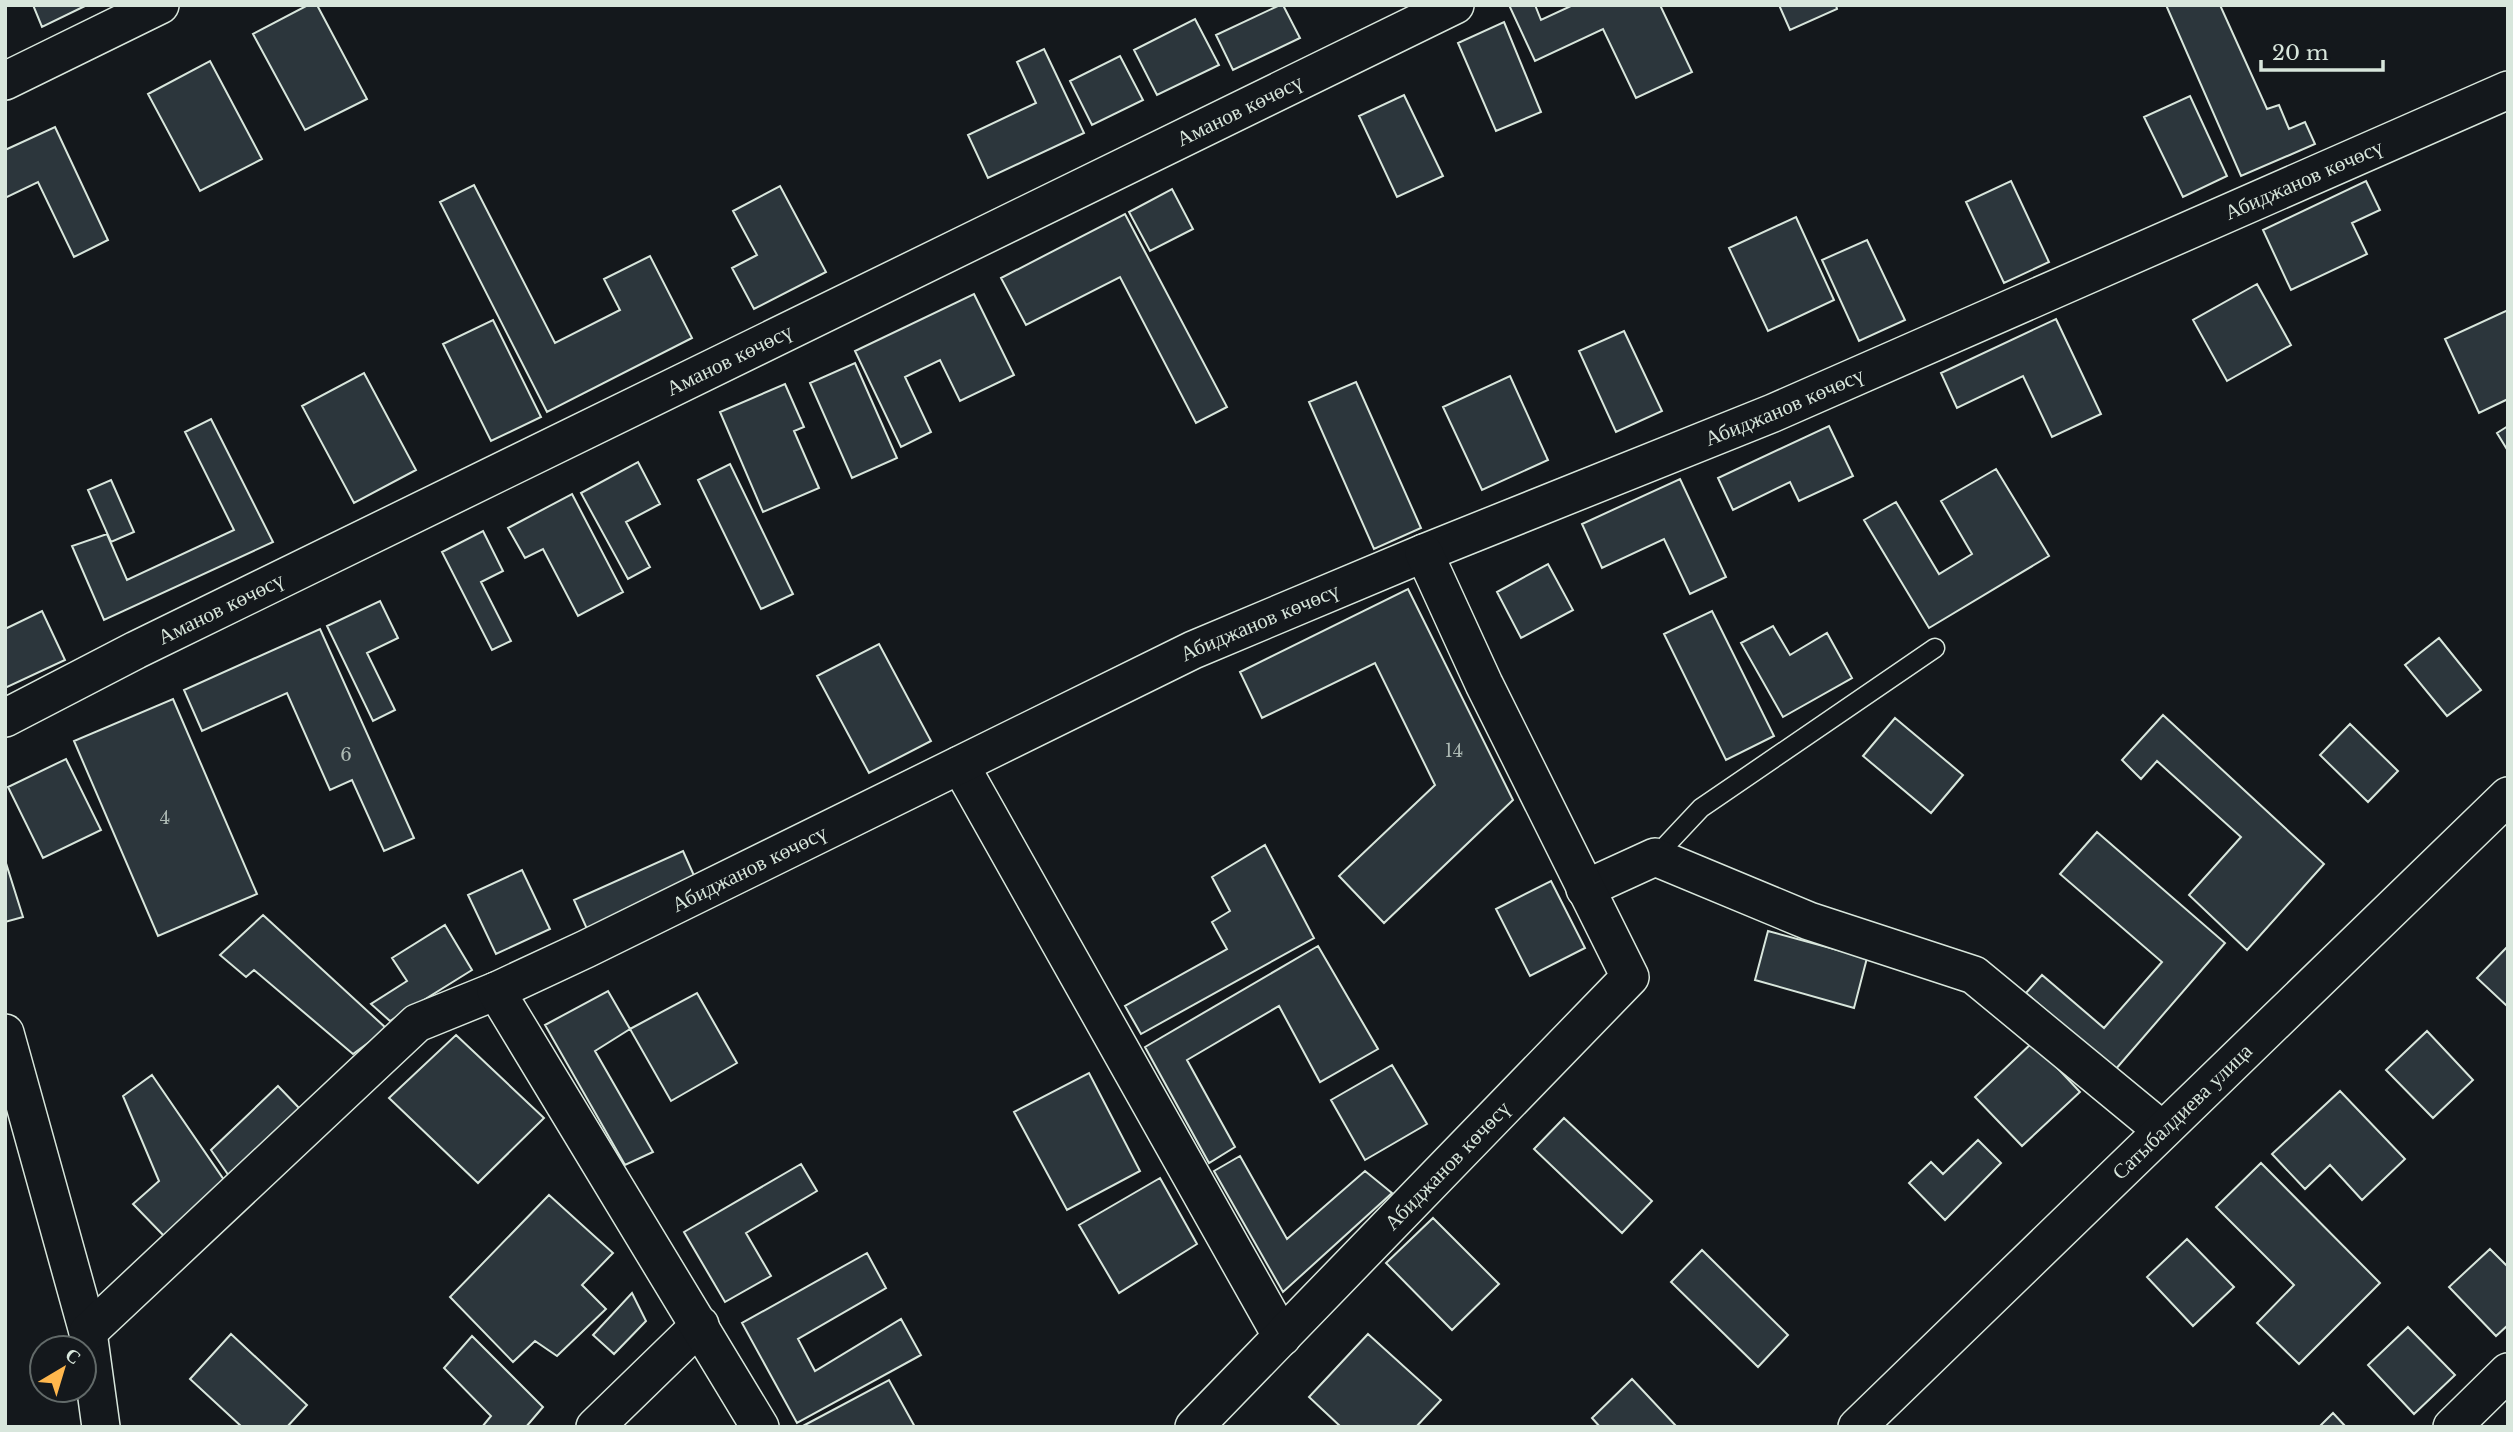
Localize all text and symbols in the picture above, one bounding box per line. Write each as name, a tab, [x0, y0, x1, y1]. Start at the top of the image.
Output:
scale bar	[2261, 28, 2384, 72]
text: 20 m	[2272, 40, 2329, 66]
street label: Аманов көчөсү	[1172, 68, 1307, 152]
street label: Абиджанов көчөсү	[2221, 133, 2387, 226]
street label: Аманов көчөсү	[662, 318, 797, 402]
street label: Абиджанов көчөсү	[1701, 362, 1868, 452]
street label: Аманов көчөсү	[154, 567, 288, 650]
street label: Абиджанов көчөсү	[1176, 577, 1344, 667]
house number: 14	[1445, 740, 1463, 762]
house number: 6	[340, 744, 352, 766]
house number: 4	[160, 807, 170, 829]
street label: Абиджанов көчөсү	[667, 819, 832, 918]
street label: Сатыбалдиева улица	[2107, 1038, 2258, 1185]
street label: Абиджанов көчөсү	[1379, 1095, 1516, 1236]
north arrow	[28, 1334, 98, 1404]
text: С	[61, 1343, 86, 1369]

